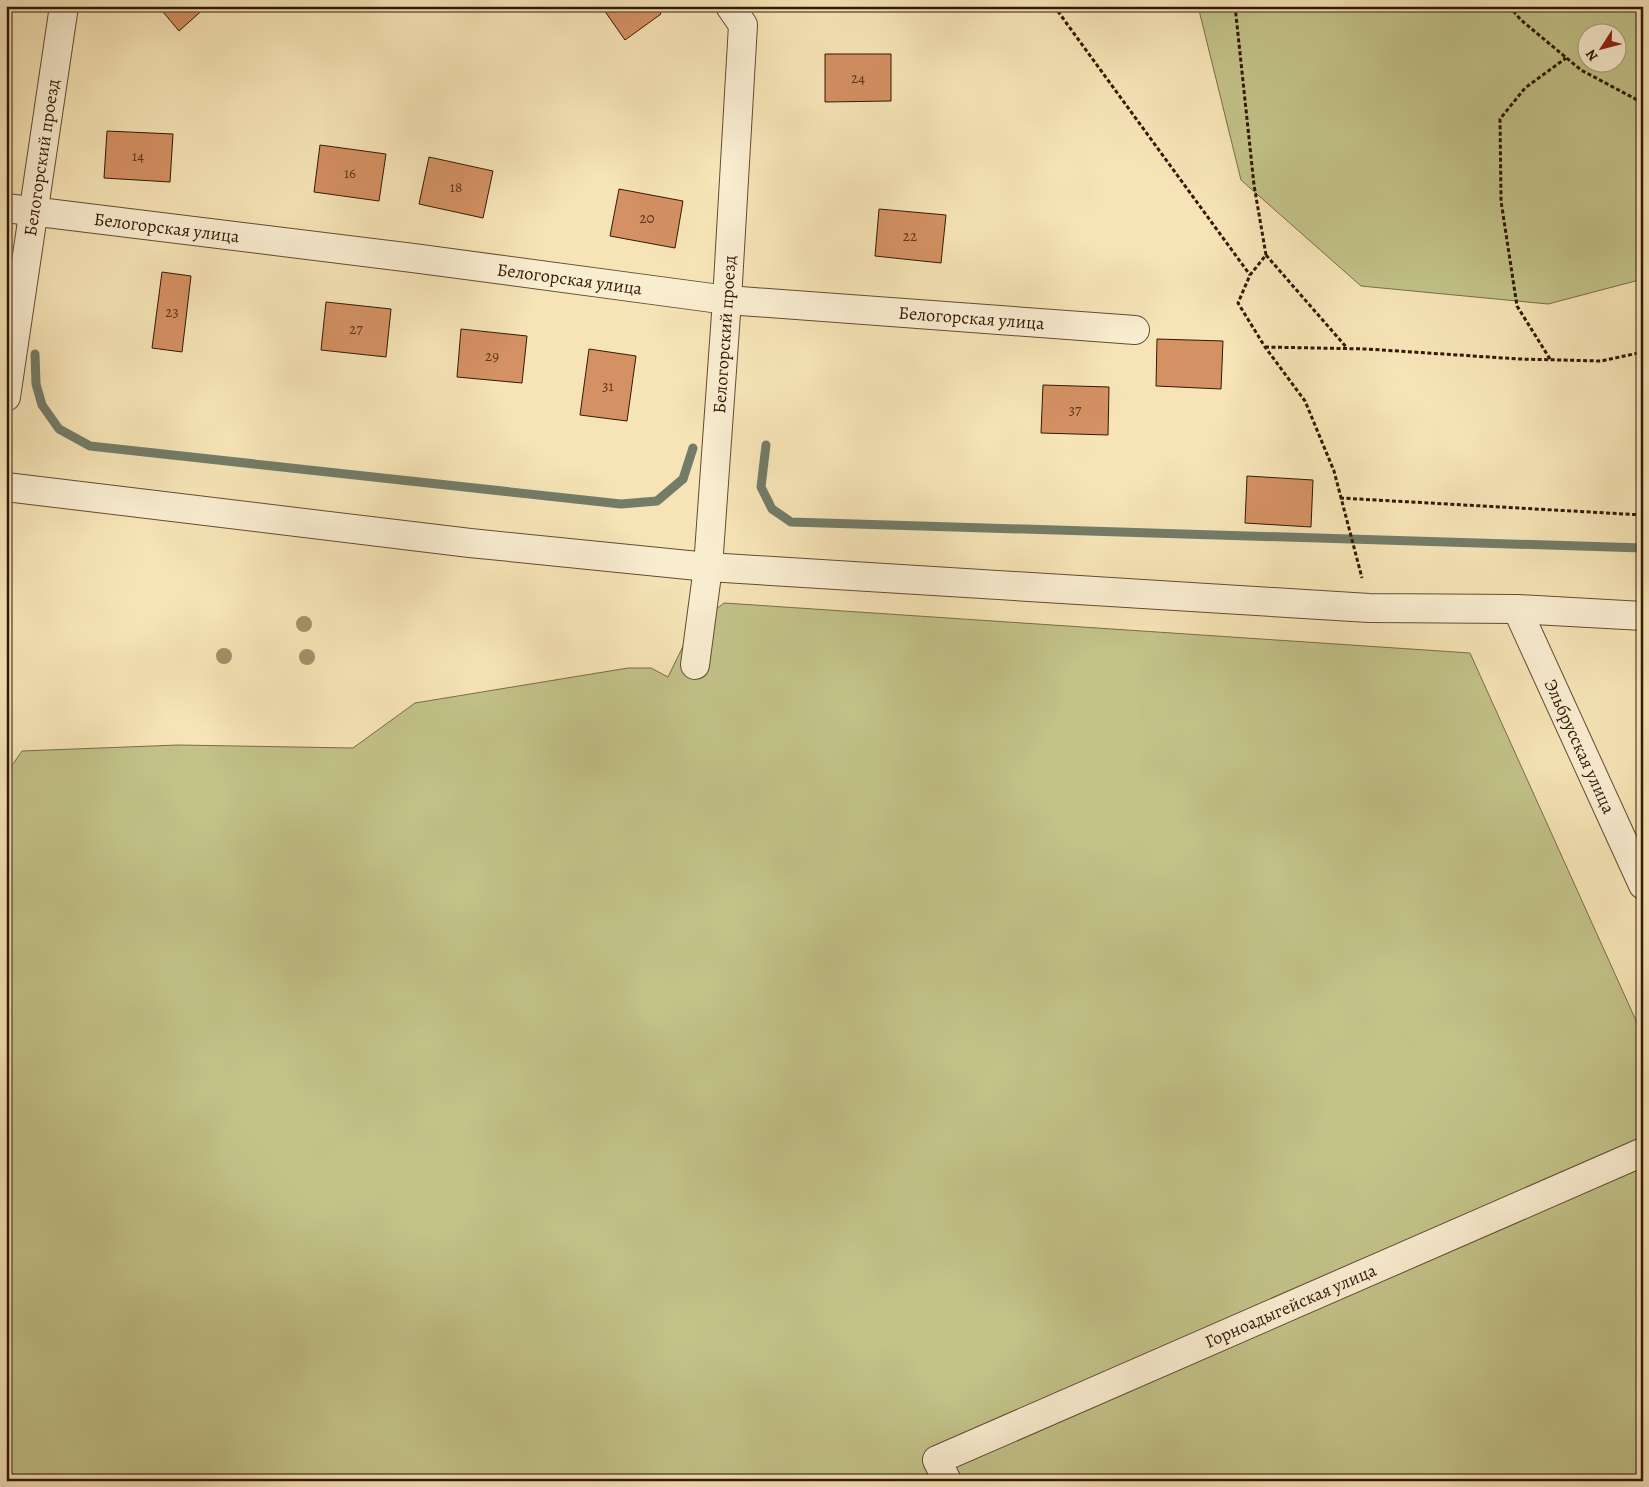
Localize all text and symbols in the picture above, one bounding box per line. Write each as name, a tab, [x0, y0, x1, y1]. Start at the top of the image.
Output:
north arrow	[1576, 22, 1626, 72]
text: N	[1581, 46, 1603, 65]
house number: 24	[851, 68, 865, 88]
street label: Белогорский проезд	[18, 77, 65, 238]
house number: 14	[132, 146, 144, 166]
house number: 16	[344, 163, 356, 183]
house number: 18	[450, 177, 462, 197]
street label: Белогорская улица	[93, 207, 242, 249]
house number: 20	[639, 208, 655, 228]
house number: 22	[903, 226, 917, 246]
street label: Белогорский проезд	[707, 254, 742, 414]
street label: Белогорская улица	[495, 257, 644, 301]
street label: Белогорская улица	[898, 301, 1046, 335]
house number: 23	[165, 302, 179, 322]
house number: 27	[349, 319, 363, 339]
house number: 29	[485, 346, 499, 366]
house number: 31	[602, 376, 614, 396]
house number: 37	[1069, 400, 1082, 420]
street label: Эльбрусская улица	[1539, 675, 1621, 818]
street label: Горноадыгейская улица	[1201, 1258, 1381, 1354]

